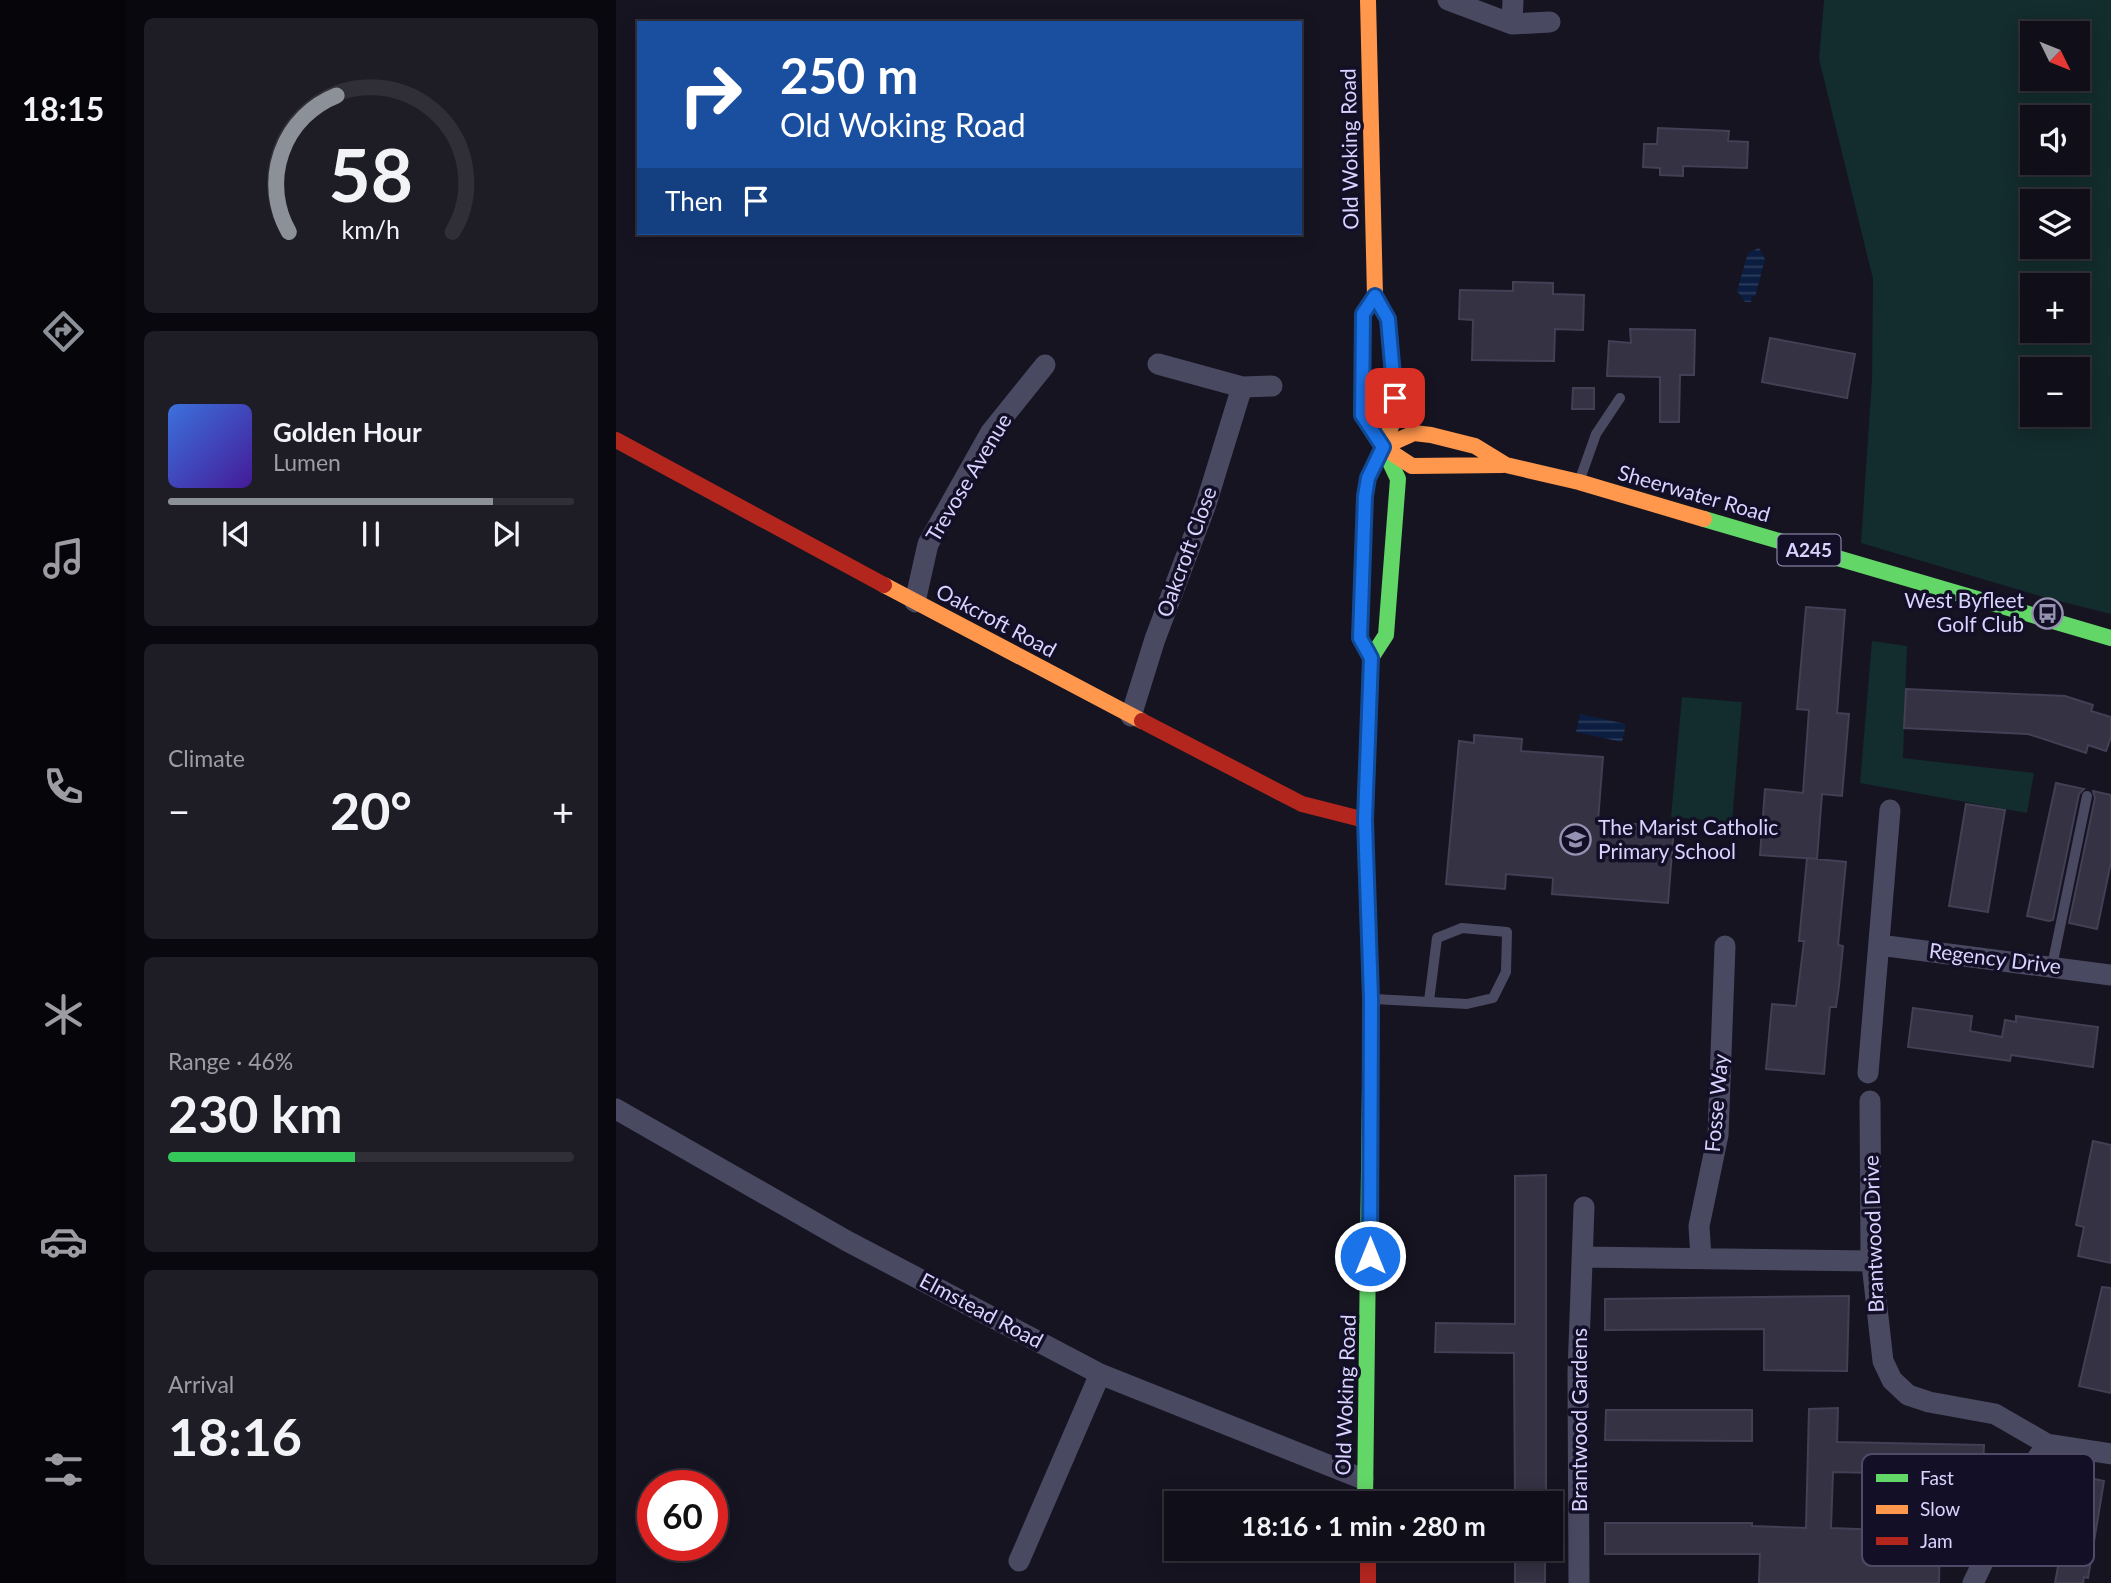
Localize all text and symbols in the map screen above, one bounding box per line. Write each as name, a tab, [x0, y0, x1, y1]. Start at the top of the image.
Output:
north arrow	[2020, 21, 2090, 91]
map controls	[2020, 21, 2090, 427]
text: 250 m	[780, 46, 918, 104]
icon: right	[665, 49, 756, 140]
street label: Old Woking Road	[1335, 68, 1362, 230]
text: 18:15	[22, 89, 104, 128]
text: Old Woking Road	[780, 105, 1026, 144]
button: sound	[2020, 105, 2090, 175]
text: 58	[329, 130, 413, 218]
icon: arrive	[737, 182, 775, 220]
text: Then	[665, 185, 723, 217]
button: layers	[2020, 189, 2090, 259]
text: km/h	[342, 213, 400, 243]
button: +	[2020, 273, 2090, 343]
icon: directions	[39, 307, 88, 356]
button: −	[2020, 357, 2090, 427]
pin	[1365, 368, 1425, 428]
icon: arrive	[1376, 379, 1414, 417]
street label: Trevose Avenue	[920, 409, 1016, 546]
text: Golden Hour	[273, 416, 422, 448]
text: Lumen	[273, 448, 341, 476]
street label: Sheerwater Road	[1615, 459, 1773, 526]
street label: Oakcroft Close	[1150, 483, 1221, 620]
icon: previous	[217, 515, 255, 553]
icon: pause	[352, 515, 390, 553]
icon: next	[487, 515, 525, 553]
icon: music	[39, 534, 88, 583]
road number: A245	[1778, 534, 1840, 566]
street label: Oakcroft Road	[932, 578, 1061, 662]
place label: West Byfleet Golf Club	[1904, 587, 2024, 636]
bus stop icon: West Byfleet Golf Club	[2030, 596, 2064, 630]
text: Climate	[168, 744, 245, 772]
icon: phone	[39, 762, 88, 811]
text: 20°	[330, 779, 412, 841]
text: −	[168, 788, 190, 834]
text: +	[552, 788, 574, 834]
place label: The Marist Catholic Primary School	[1598, 814, 1778, 863]
school or university icon: The Marist Catholic Primary School	[1558, 823, 1592, 857]
street label: Regency Drive	[1928, 937, 2063, 978]
icon: climate	[39, 990, 88, 1039]
text: Range · 46%	[168, 1047, 293, 1075]
street label: Fosse Way	[1699, 1052, 1732, 1153]
text: 230 km	[168, 1082, 342, 1144]
street label: Brantwood Drive	[1857, 1155, 1888, 1313]
icon: car	[39, 1217, 88, 1266]
position arrow	[1333, 1219, 1407, 1293]
street label: Elmstead Road	[916, 1267, 1048, 1353]
street label: Old Woking Road	[1329, 1314, 1360, 1476]
street label: Brantwood Gardens	[1566, 1328, 1591, 1512]
text: Arrival	[168, 1370, 234, 1398]
text: 18:16	[168, 1405, 302, 1467]
icon: filters	[39, 1445, 88, 1494]
legend	[1862, 1454, 2094, 1566]
text: Fast	[1920, 1466, 1954, 1489]
speed limit sign: 60	[637, 1470, 728, 1561]
text: Slow	[1920, 1497, 1960, 1520]
text: 18:16 · 1 min · 280 m	[1241, 1510, 1486, 1542]
text: Jam	[1920, 1529, 1953, 1552]

